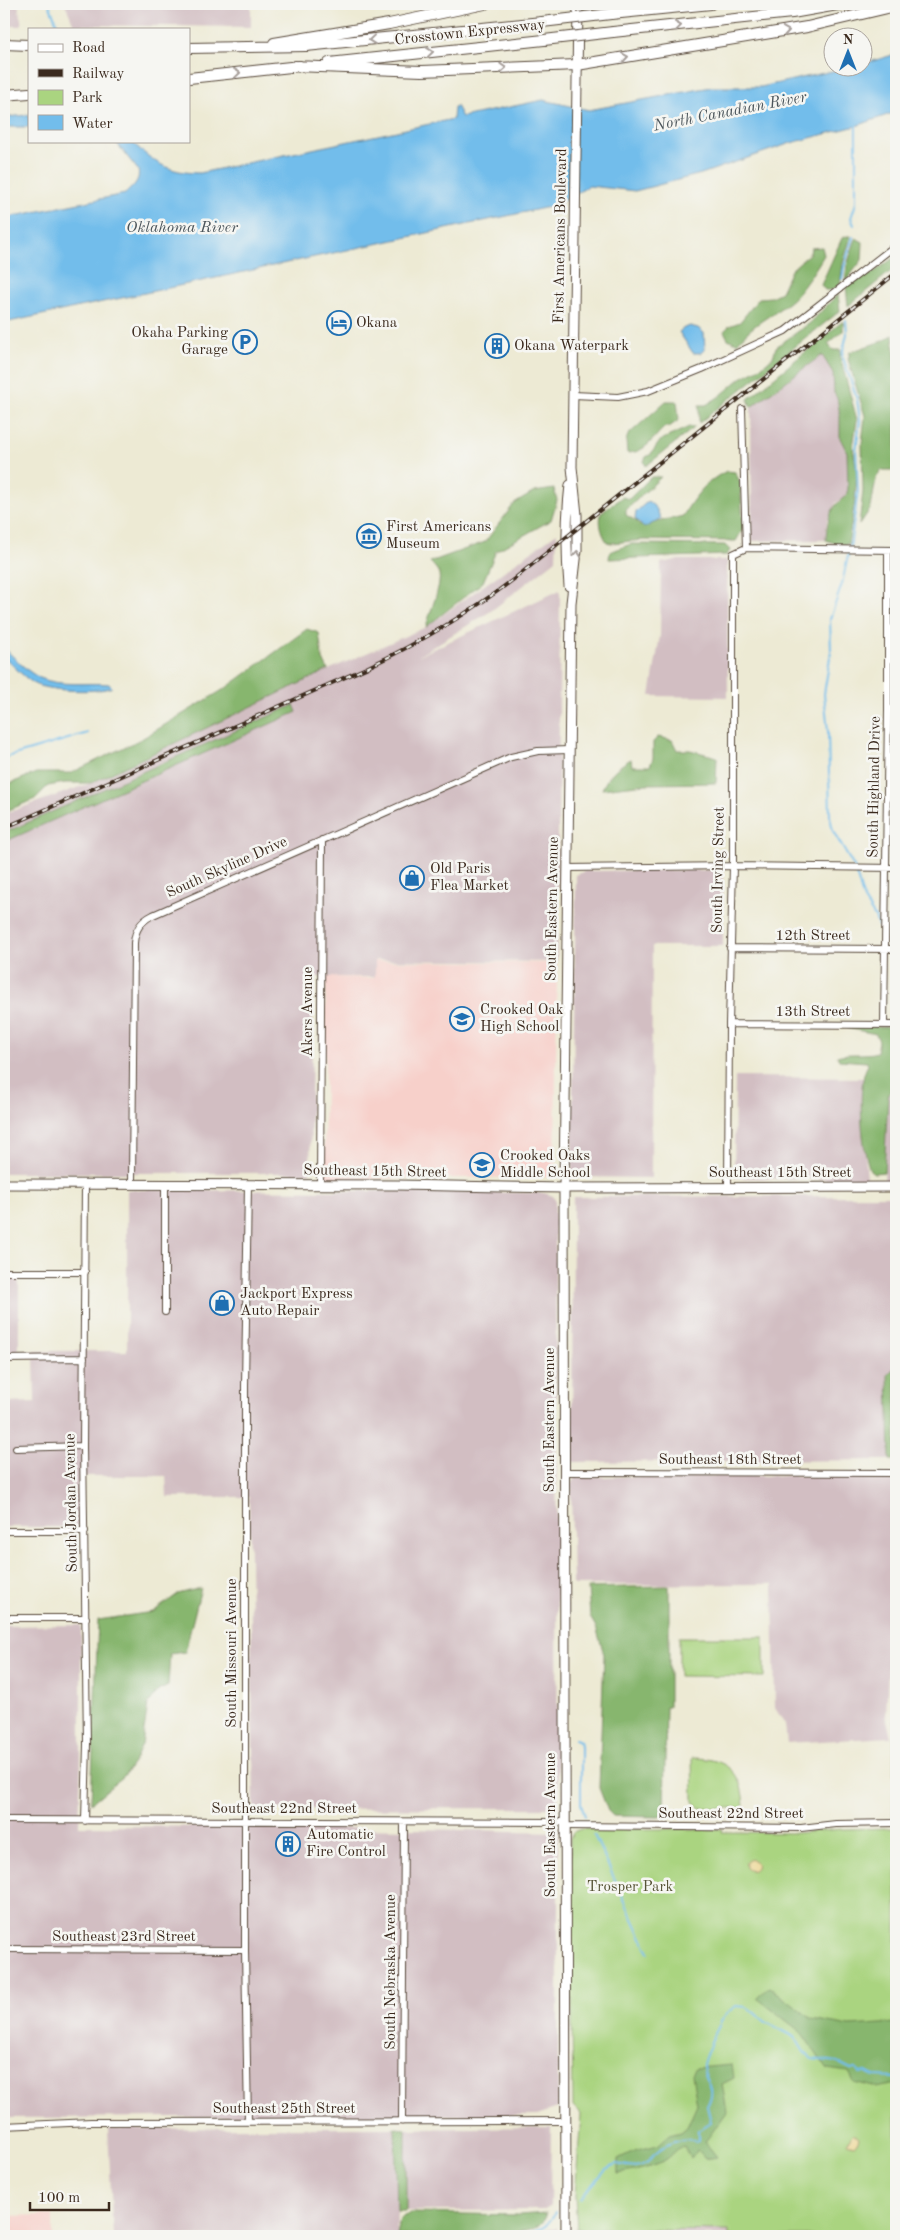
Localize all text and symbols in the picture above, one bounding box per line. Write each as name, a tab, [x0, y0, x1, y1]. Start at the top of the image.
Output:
street label: Crosstown Expressway	[394, 18, 546, 48]
one-way arrow	[675, 21, 683, 32]
one-way arrow	[781, 26, 790, 36]
legend	[28, 28, 190, 142]
north arrow	[822, 28, 872, 78]
text: N	[843, 33, 854, 47]
one-way arrow	[367, 34, 375, 45]
text: Road	[72, 41, 106, 56]
one-way arrow	[426, 47, 434, 58]
one-way arrow	[622, 52, 630, 63]
one-way arrow	[500, 63, 508, 73]
text: Railway	[72, 67, 125, 82]
one-way arrow	[234, 68, 242, 79]
water label: North Canadian River	[651, 89, 809, 135]
text: Park	[72, 91, 103, 106]
text: Water	[72, 117, 113, 132]
street label: First Americans Boulevard	[552, 148, 570, 324]
water label: Oklahoma River	[126, 220, 239, 236]
hotel icon: Okana	[326, 310, 352, 336]
place label: Okana	[356, 316, 398, 331]
place label: Okaha Parking Garage	[131, 326, 228, 358]
parking icon: Okaha Parking Garage	[232, 329, 258, 355]
building icon: Okana Waterpark	[484, 333, 510, 359]
place label: Okana Waterpark	[514, 339, 629, 354]
place label: First Americans Museum	[386, 520, 491, 552]
museum icon: First Americans Museum	[356, 523, 382, 549]
one-way arrow	[571, 550, 582, 558]
street label: South Highland Drive	[866, 716, 884, 858]
street label: South Irving Street	[710, 807, 728, 933]
street label: South Skyline Drive	[164, 835, 290, 901]
street label: South Eastern Avenue	[544, 836, 562, 982]
place label: Old Paris Flea Market	[430, 862, 509, 894]
shop icon: Old Paris Flea Market	[399, 865, 425, 891]
street label: 12th Street	[776, 929, 850, 944]
street label: Akers Avenue	[301, 967, 316, 1057]
place label: Crooked Oak High School	[480, 1003, 564, 1035]
street label: 13th Street	[776, 1005, 850, 1020]
school or university icon: Crooked Oak High School	[449, 1006, 475, 1032]
place label: Crooked Oaks Middle School	[500, 1149, 590, 1181]
school or university icon: Crooked Oaks Middle School	[469, 1152, 495, 1178]
street label: Southeast 15th Street	[303, 1163, 447, 1181]
street label: Southeast 15th Street	[708, 1166, 852, 1181]
place label: Jackport Express Auto Repair	[240, 1287, 353, 1319]
shop icon: Jackport Express Auto Repair	[209, 1290, 235, 1316]
street label: South Eastern Avenue	[543, 1347, 558, 1492]
street label: South Jordan Avenue	[63, 1433, 81, 1573]
street label: Southeast 18th Street	[658, 1453, 802, 1468]
street label: South Missouri Avenue	[225, 1578, 240, 1728]
street label: South Eastern Avenue	[544, 1752, 559, 1897]
street label: Southeast 22nd Street	[211, 1802, 357, 1817]
street label: Southeast 22nd Street	[658, 1807, 804, 1822]
place label: Automatic Fire Control	[306, 1828, 386, 1860]
building icon: Automatic Fire Control	[275, 1831, 301, 1857]
park label: Trosper Park	[587, 1880, 674, 1895]
street label: South Nebraska Avenue	[384, 1894, 399, 2050]
street label: Southeast 23rd Street	[52, 1930, 196, 1945]
street label: Southeast 25th Street	[212, 2102, 356, 2117]
scale bar	[30, 2180, 109, 2212]
text: 100 m	[38, 2191, 80, 2206]

